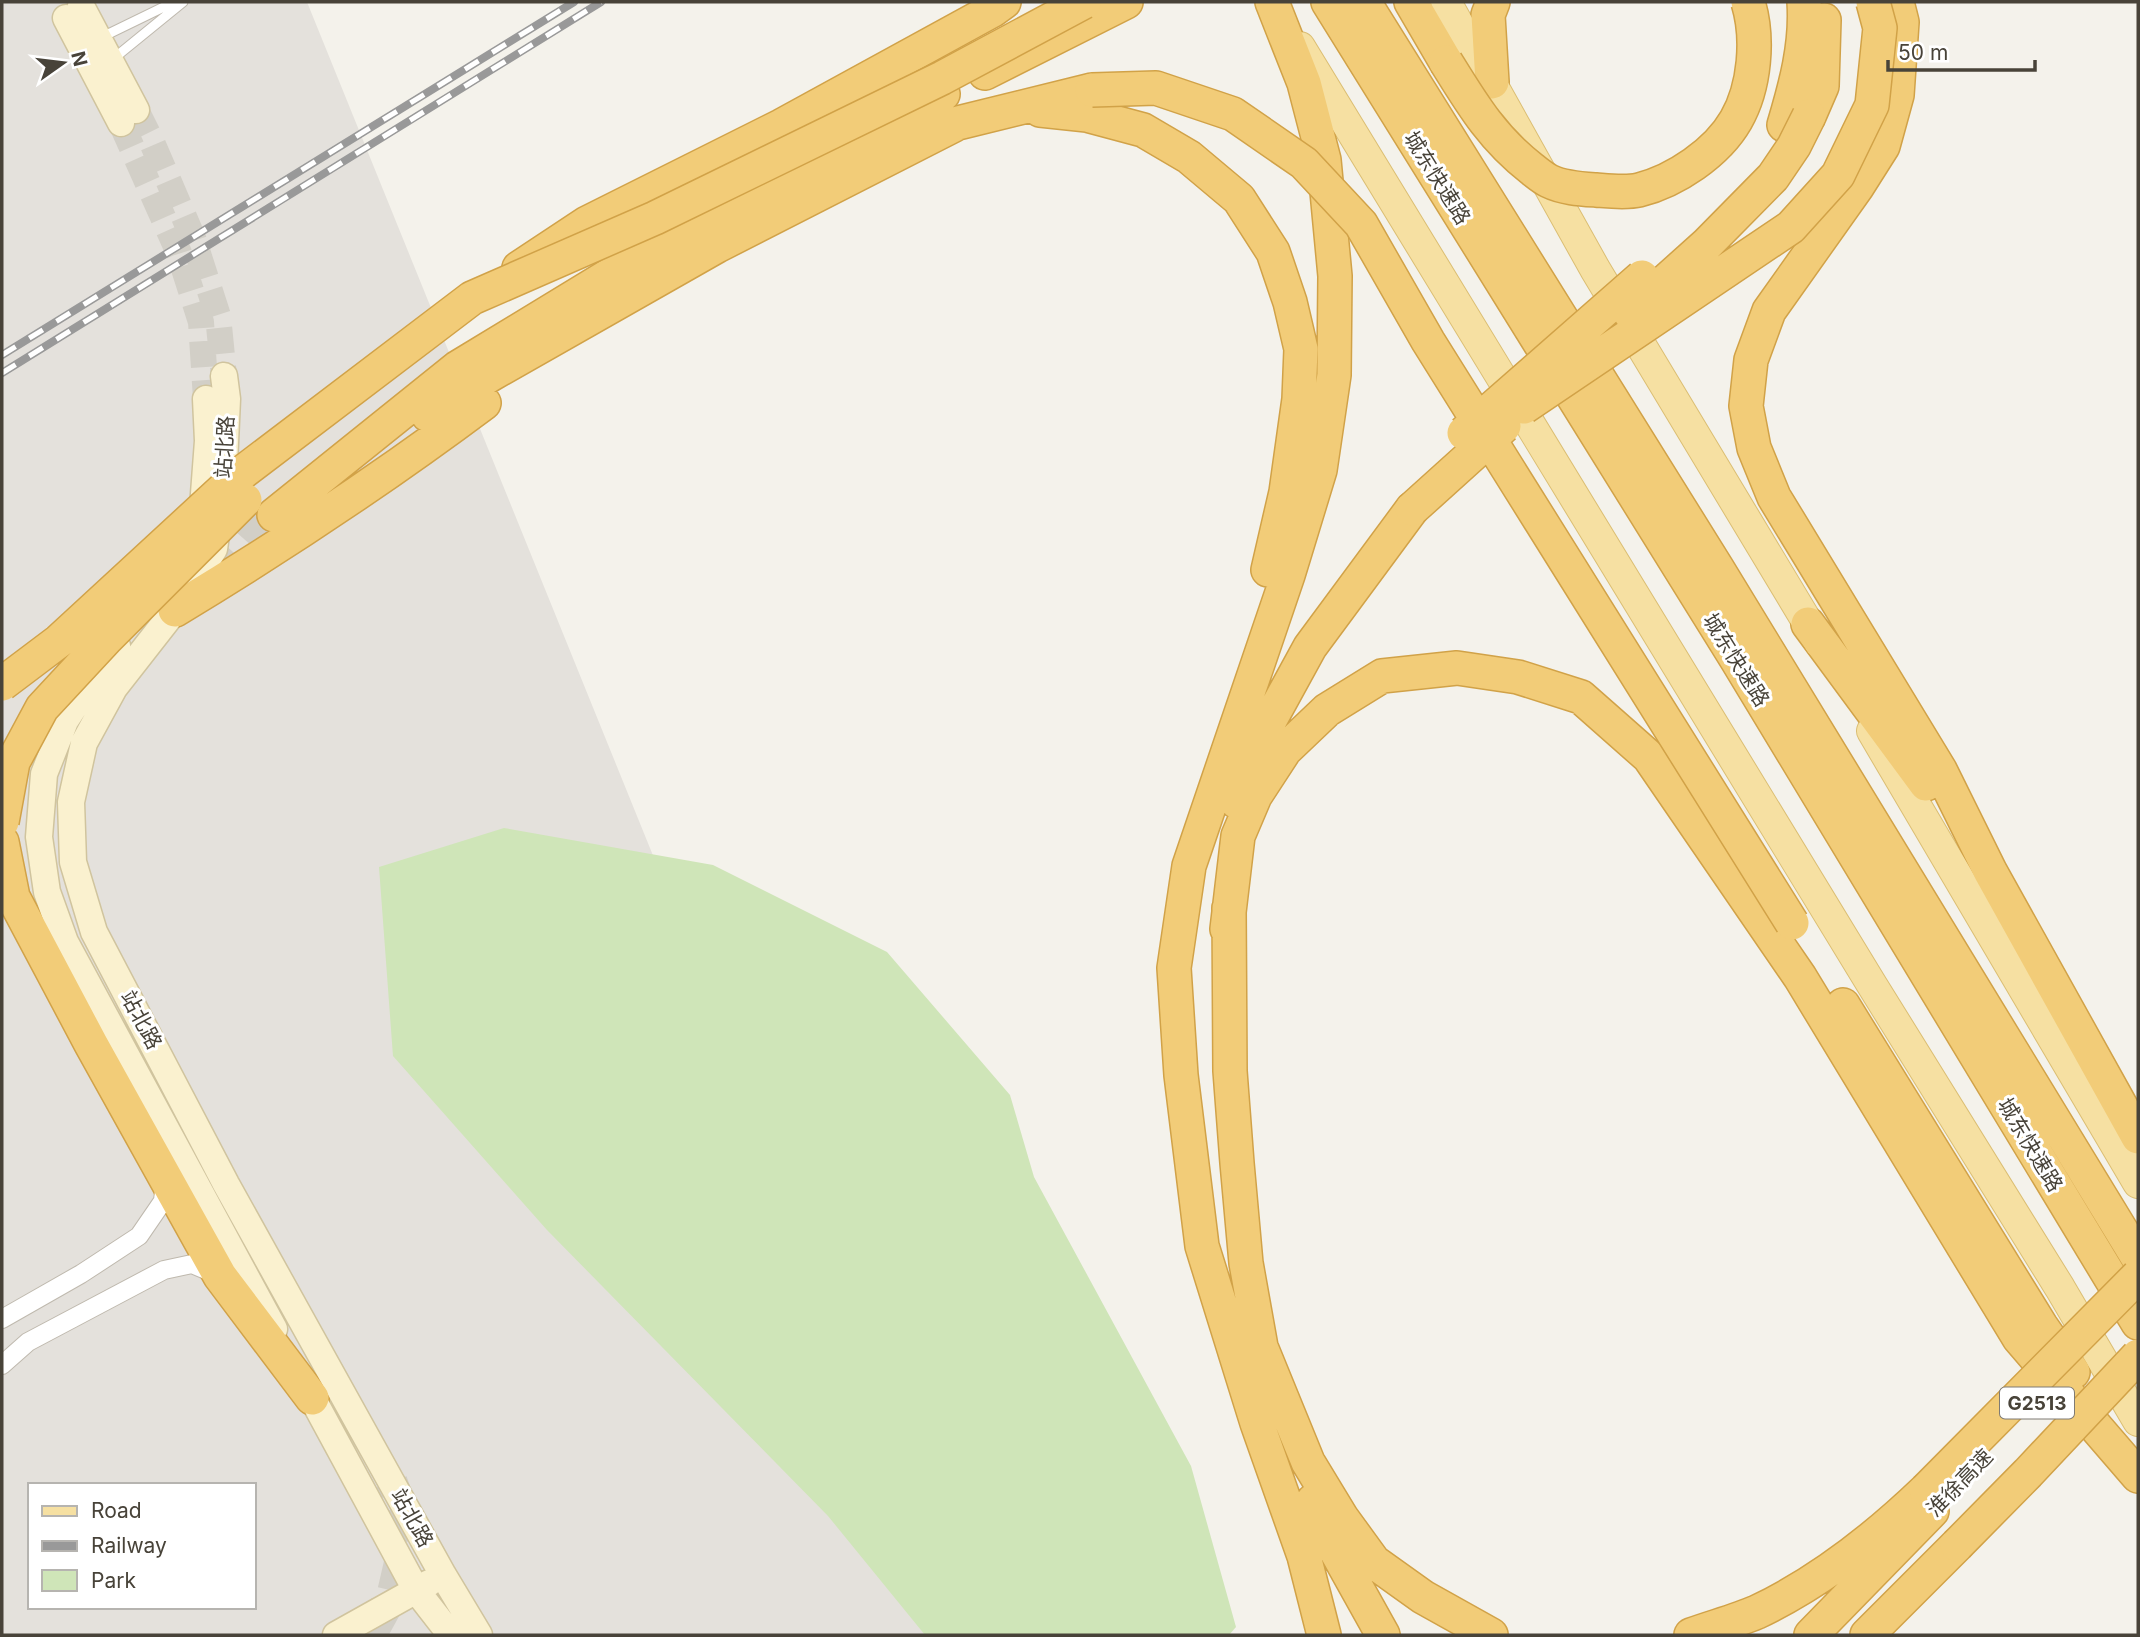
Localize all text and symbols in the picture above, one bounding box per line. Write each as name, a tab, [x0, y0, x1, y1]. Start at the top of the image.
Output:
north arrow	[28, 28, 98, 98]
scale bar	[1888, 28, 2035, 72]
text: 50 m	[1898, 40, 1948, 65]
text: N	[66, 49, 92, 69]
street label: 城东快速路	[1399, 127, 1476, 229]
street label: 站北路	[210, 415, 239, 479]
street label: 城东快速路	[1698, 609, 1775, 711]
street label: 站北路	[116, 986, 167, 1053]
street label: 城东快速路	[1993, 1093, 2068, 1196]
road number: G2513	[2000, 1387, 2074, 1418]
street label: 淮徐高速	[1921, 1444, 1998, 1522]
legend	[28, 1483, 256, 1609]
street label: 站北路	[386, 1484, 439, 1551]
text: Road	[91, 1498, 142, 1523]
text: Railway	[91, 1533, 167, 1558]
text: Park	[91, 1568, 136, 1593]

